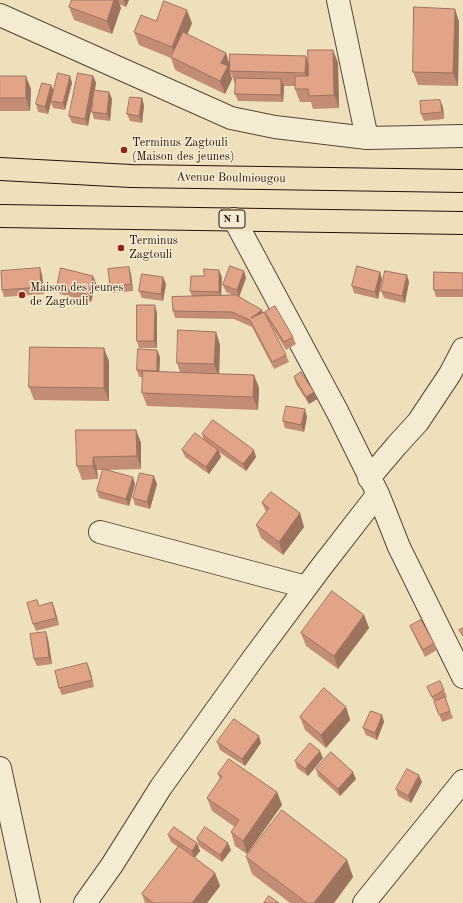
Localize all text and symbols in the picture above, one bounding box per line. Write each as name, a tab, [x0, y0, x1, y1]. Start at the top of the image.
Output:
place label: Terminus Zagtouli (Maison des jeunes)	[132, 136, 234, 164]
marker: Terminus Zagtouli (Maison des jeunes)	[119, 145, 129, 155]
street label: Avenue Boulmiougou	[176, 170, 286, 186]
road number: N 1	[219, 210, 245, 228]
place label: Terminus Zagtouli	[129, 234, 178, 262]
marker: Terminus Zagtouli	[116, 243, 126, 253]
place label: Maison des jeunes de Zagtouli	[30, 281, 124, 309]
marker: Maison des jeunes de Zagtouli	[17, 290, 27, 300]

